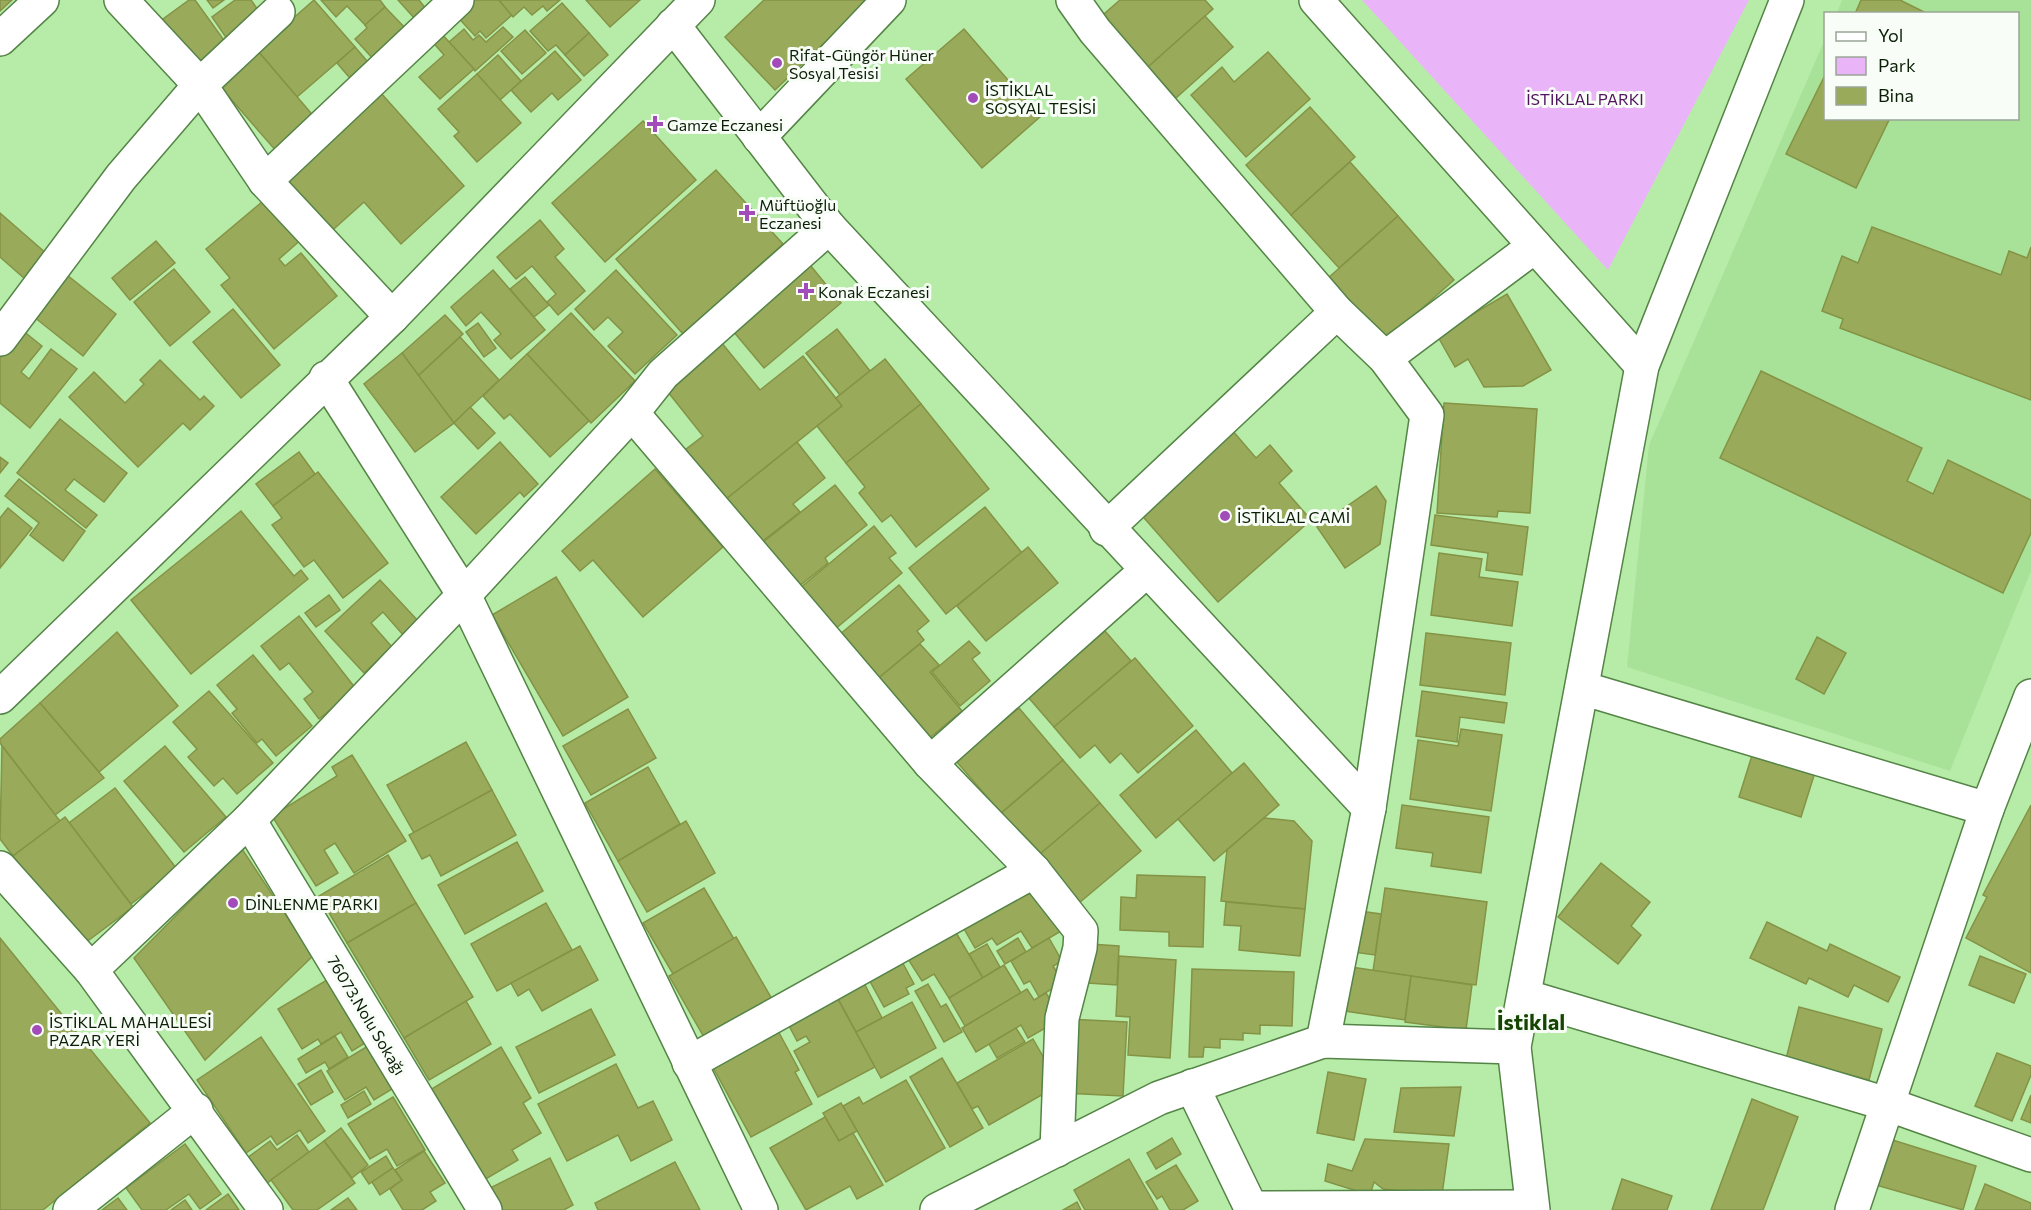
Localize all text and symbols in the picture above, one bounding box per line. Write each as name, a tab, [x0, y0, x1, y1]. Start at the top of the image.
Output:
legend	[1824, 12, 2019, 120]
text: Yol	[1878, 24, 1903, 46]
place label: Rifat-Güngör Hüner Sosyal Tesisi	[789, 45, 935, 82]
text: Park	[1878, 54, 1916, 76]
marker: Rifat-Güngör Hüner Sosyal Tesisi	[770, 56, 784, 70]
place label: İSTİKLAL SOSYAL TESİSİ	[985, 80, 1096, 117]
text: Bina	[1878, 84, 1914, 106]
park label: İSTİKLAL PARKI	[1526, 89, 1644, 108]
marker: İSTİKLAL SOSYAL TESİSİ	[966, 91, 980, 105]
place label: Gamze Eczanesi	[667, 115, 783, 134]
marker: Gamze Eczanesi	[648, 117, 662, 131]
place label: Müftüoğlu Eczanesi	[759, 195, 836, 232]
marker: Müftüoğlu Eczanesi	[740, 206, 754, 220]
place label: Konak Eczanesi	[818, 282, 930, 301]
marker: Konak Eczanesi	[799, 284, 813, 298]
place label: İSTİKLAL CAMİ	[1237, 507, 1350, 526]
marker: İSTİKLAL CAMİ	[1218, 509, 1232, 523]
place label: DİNLENME PARKI	[245, 894, 378, 913]
marker: DİNLENME PARKI	[226, 896, 240, 910]
street label: 76073.Nolu Sokağı	[324, 952, 410, 1078]
district label: İstiklal	[1497, 1008, 1565, 1035]
place label: İSTİKLAL MAHALLESİ PAZAR YERİ	[49, 1012, 212, 1049]
marker: İSTİKLAL MAHALLESİ PAZAR YERİ	[30, 1023, 44, 1037]

